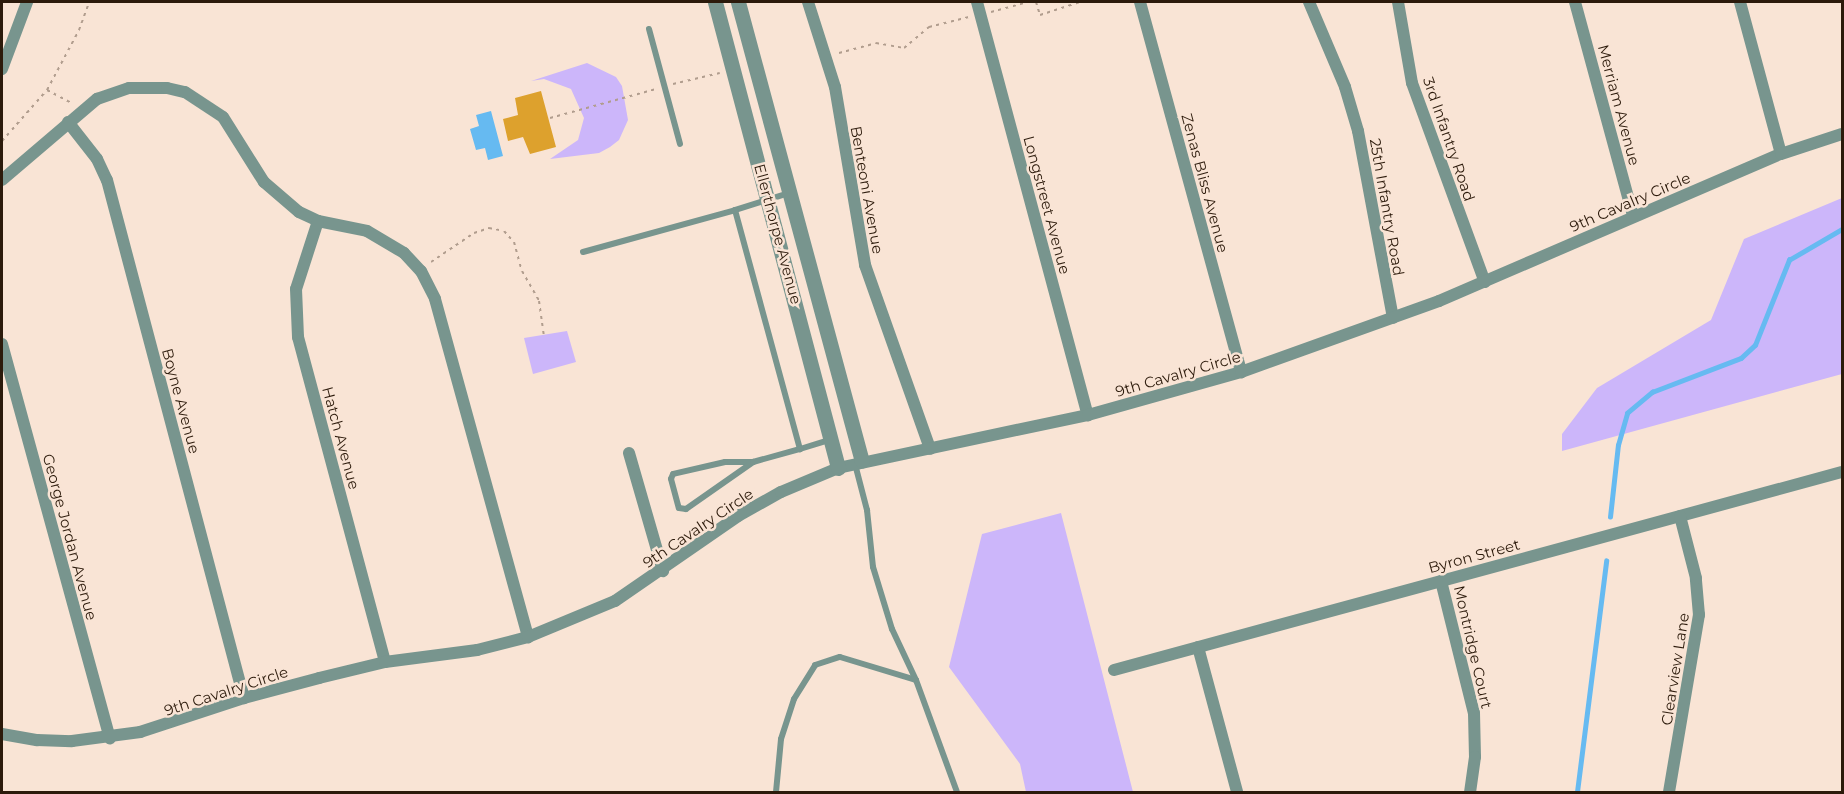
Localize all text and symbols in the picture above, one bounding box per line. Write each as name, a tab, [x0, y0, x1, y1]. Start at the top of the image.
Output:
street label: Merriam Avenue	[1594, 43, 1644, 167]
street label: 3rd Infantry Road	[1419, 74, 1479, 204]
street label: Zenas Bliss Avenue	[1178, 111, 1232, 255]
street label: Benteoni Avenue	[847, 125, 887, 255]
street label: Longstreet Avenue	[1020, 134, 1074, 276]
street label: 25th Infantry Road	[1366, 137, 1408, 277]
street label: Ellerthorpe Avenue	[751, 162, 805, 306]
street label: 9th Cavalry Circle	[1567, 168, 1693, 236]
street label: Boyne Avenue	[158, 346, 204, 456]
street label: 9th Cavalry Circle	[1113, 348, 1243, 400]
street label: Hatch Avenue	[319, 385, 363, 491]
street label: George Jordan Avenue	[39, 452, 101, 622]
street label: 9th Cavalry Circle	[639, 484, 757, 572]
street label: Byron Street	[1426, 535, 1522, 577]
street label: Montridge Court	[1450, 584, 1496, 710]
street label: Clearview Lane	[1657, 611, 1693, 727]
street label: 9th Cavalry Circle	[162, 662, 290, 720]

